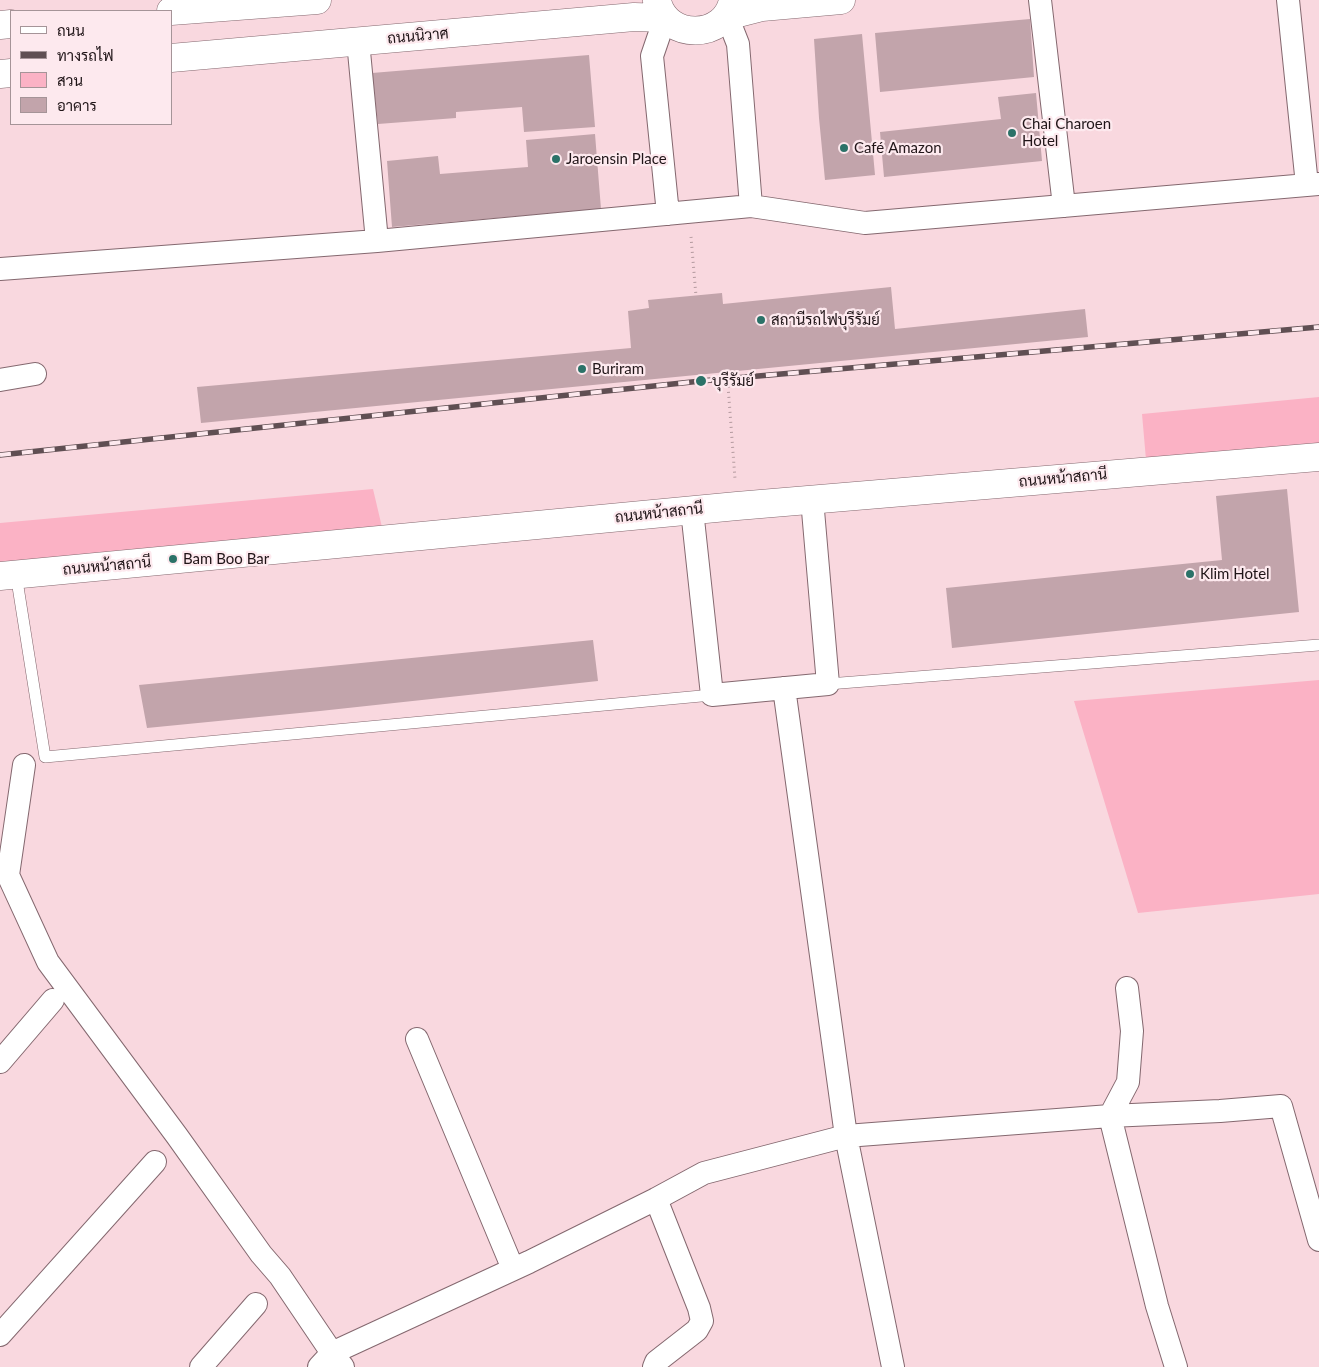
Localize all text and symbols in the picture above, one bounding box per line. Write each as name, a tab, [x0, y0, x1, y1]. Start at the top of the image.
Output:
legend	[10, 10, 172, 125]
text: ถนน	[57, 21, 85, 39]
street label: ถนนนิวาศ	[387, 24, 449, 48]
text: ทางรถไฟ	[57, 46, 114, 64]
text: สวน	[57, 71, 83, 89]
text: อาคาร	[57, 96, 97, 114]
place label: Chai Charoen Hotel	[1022, 115, 1111, 150]
marker: Chai Charoen Hotel	[1006, 127, 1018, 139]
place label: Café Amazon	[854, 139, 942, 157]
marker: Café Amazon	[838, 142, 850, 154]
place label: Jaroensin Place	[566, 150, 667, 168]
marker: Jaroensin Place	[550, 153, 562, 165]
place label: สถานีรถไฟบุรีรัมย์	[771, 311, 880, 329]
marker: สถานีรถไฟบุรีรัมย์	[755, 314, 767, 326]
place label: Buriram	[592, 360, 644, 378]
marker: Buriram	[576, 363, 588, 375]
place label: บุรีรัมย์	[712, 372, 754, 390]
marker: บุรีรัมย์	[694, 374, 708, 388]
street label: ถนนหน้าสถานี	[1018, 465, 1108, 491]
street label: ถนนหน้าสถานี	[614, 499, 704, 527]
place label: Bam Boo Bar	[183, 550, 269, 568]
street label: ถนนหน้าสถานี	[62, 553, 152, 579]
marker: Bam Boo Bar	[167, 553, 179, 565]
place label: Klim Hotel	[1200, 565, 1270, 583]
marker: Klim Hotel	[1184, 568, 1196, 580]

